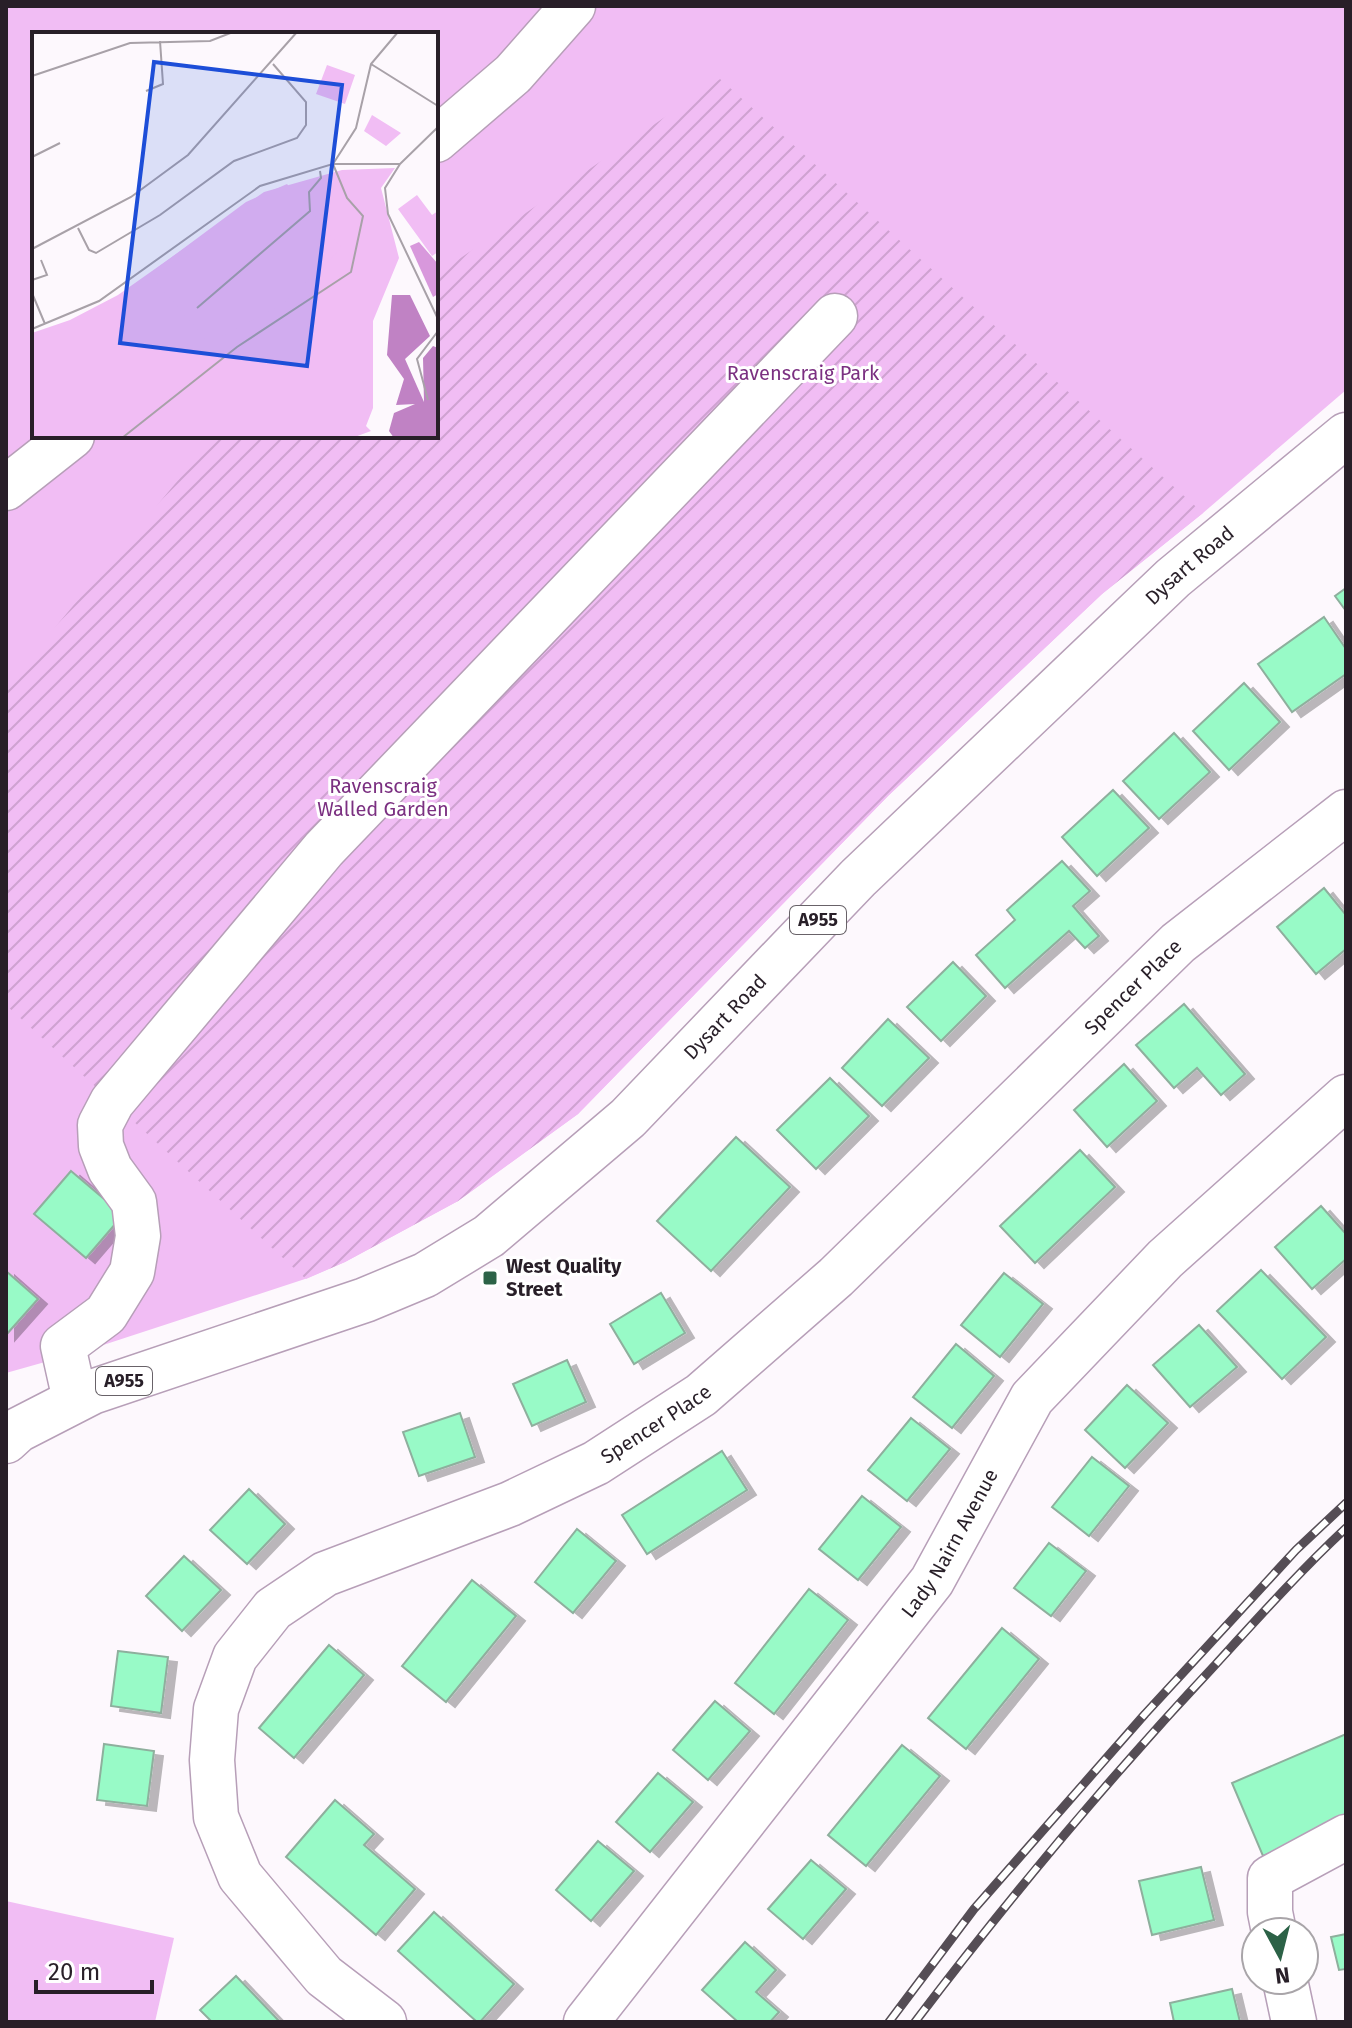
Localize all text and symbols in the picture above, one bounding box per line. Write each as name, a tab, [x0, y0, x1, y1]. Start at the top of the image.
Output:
inset map	[32, 32, 438, 438]
park label: Ravenscraig Park	[727, 361, 880, 385]
street label: Dysart Road	[1140, 521, 1239, 610]
park label: Ravenscraig Walled Garden	[317, 774, 449, 821]
road number: A955	[790, 906, 846, 934]
street label: Spencer Place	[1079, 934, 1187, 1040]
street label: Dysart Road	[679, 969, 771, 1064]
place label: West Quality Street	[506, 1254, 622, 1301]
marker: West Quality Street	[481, 1269, 499, 1287]
road number: A955	[96, 1367, 152, 1395]
street label: Spencer Place	[596, 1380, 716, 1469]
street label: Lady Nairn Avenue	[896, 1465, 1003, 1622]
north arrow	[1240, 1916, 1320, 1996]
scale bar	[36, 1944, 152, 1994]
text: 20 m	[48, 1958, 100, 1986]
text: N	[1273, 1961, 1291, 1990]

